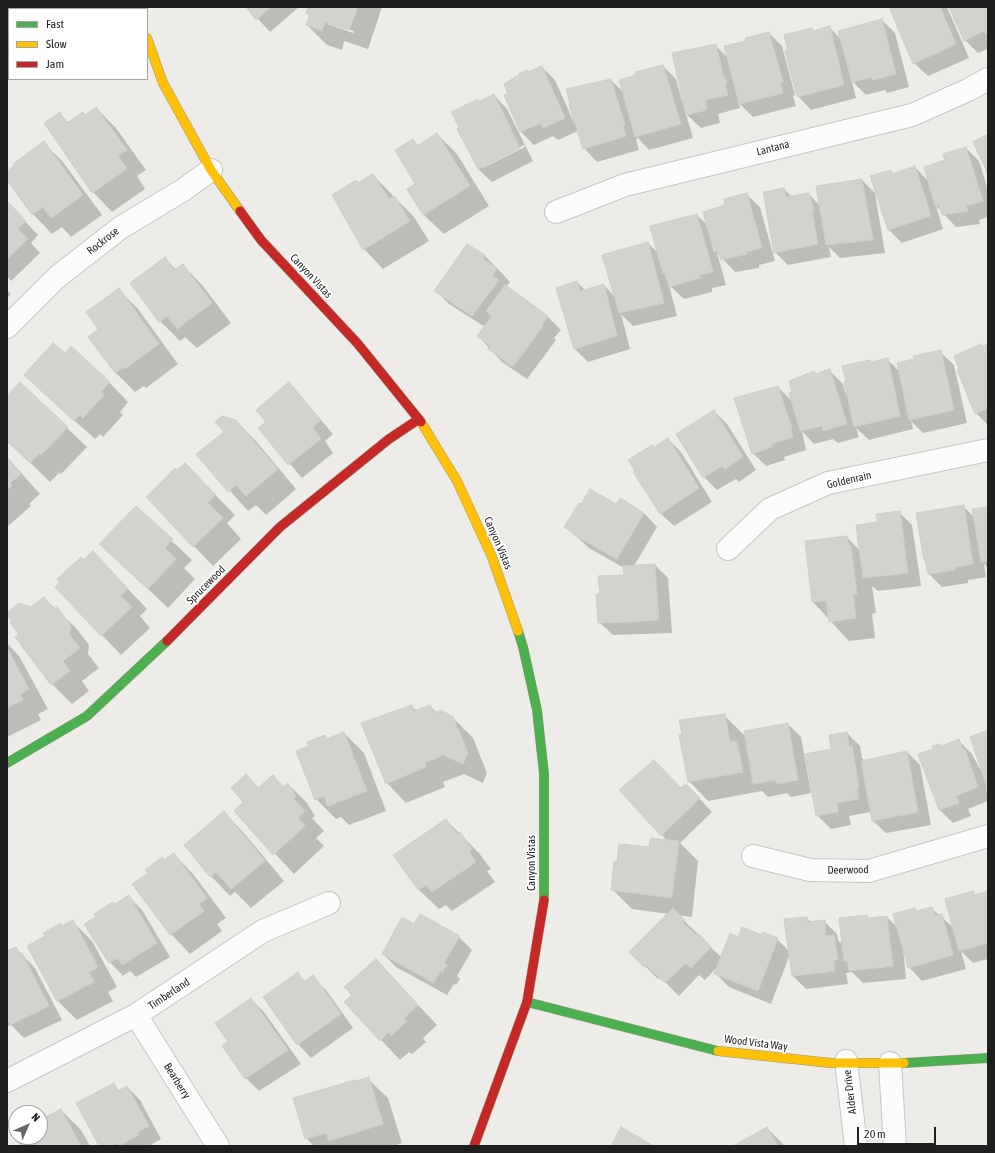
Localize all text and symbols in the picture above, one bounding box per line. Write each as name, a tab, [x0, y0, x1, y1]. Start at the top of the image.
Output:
legend	[8, 8, 148, 80]
text: Fast	[46, 17, 64, 31]
text: Slow	[46, 37, 67, 51]
text: Jam	[46, 57, 64, 71]
street label: Lantana	[755, 138, 791, 158]
street label: Rockrose	[84, 224, 122, 258]
street label: Canyon Vistas	[287, 251, 335, 301]
street label: Goldenrain	[825, 468, 873, 492]
street label: Canyon Vistas	[481, 515, 515, 571]
street label: Sprucewood	[184, 563, 228, 607]
street label: Canyon Vistas	[525, 835, 539, 891]
street label: Deerwood	[827, 863, 869, 877]
street label: Timberland	[146, 975, 192, 1013]
street label: Wood Vista Way	[724, 1033, 788, 1053]
street label: Bearberry	[161, 1061, 193, 1101]
street label: Alder Drive	[841, 1069, 859, 1115]
north arrow	[8, 1105, 48, 1145]
text: N	[29, 1111, 42, 1124]
scale bar	[859, 1119, 938, 1145]
text: 20 m	[864, 1127, 886, 1141]

